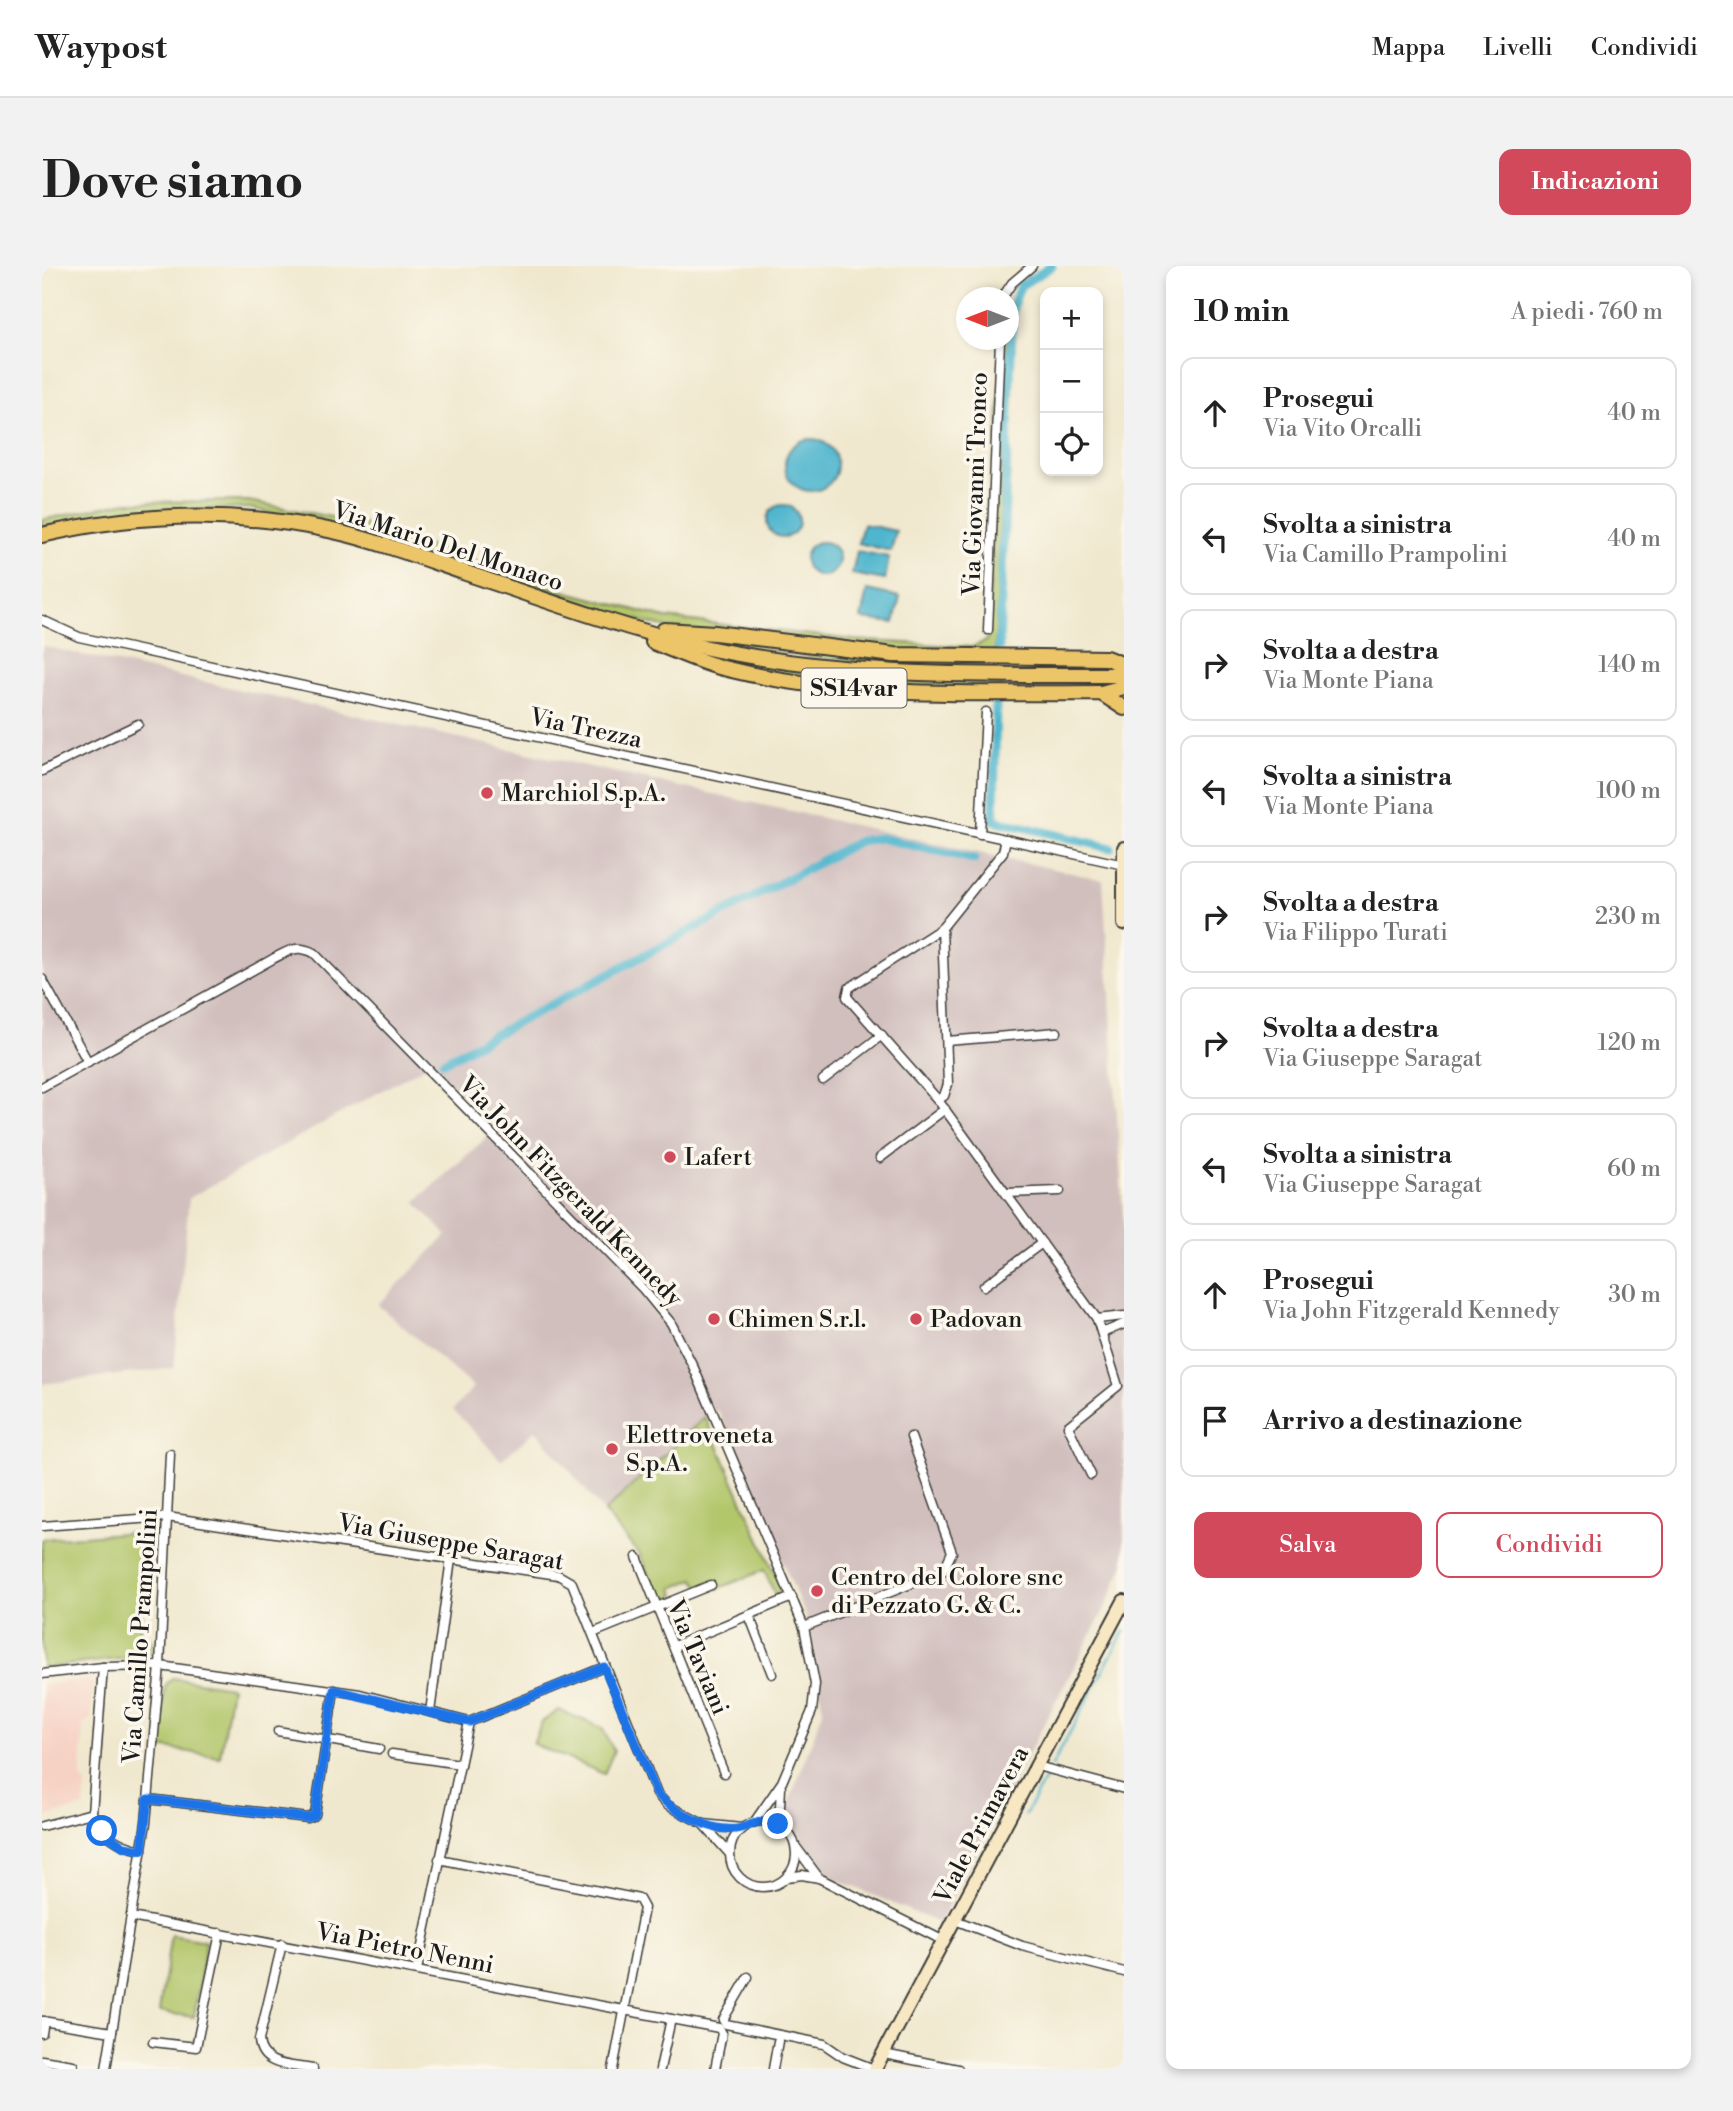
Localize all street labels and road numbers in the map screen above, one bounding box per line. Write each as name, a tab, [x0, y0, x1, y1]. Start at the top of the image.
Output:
street label: Via Giovanni Tronco	[957, 371, 995, 598]
street label: Via Mario Del Monaco	[328, 495, 567, 598]
road number: SS14var	[802, 668, 906, 708]
street label: Via Trezza	[526, 702, 646, 756]
street label: Via John Fitzgerald Kennedy	[451, 1069, 689, 1314]
street label: Via Camillo Prampolini	[117, 1508, 165, 1765]
street label: Via Giuseppe Saragat	[335, 1508, 567, 1578]
street label: Via Taviani	[659, 1594, 735, 1720]
street label: Viale Primavera	[927, 1741, 1036, 1910]
street label: Via Pietro Nenni	[312, 1917, 496, 1981]

